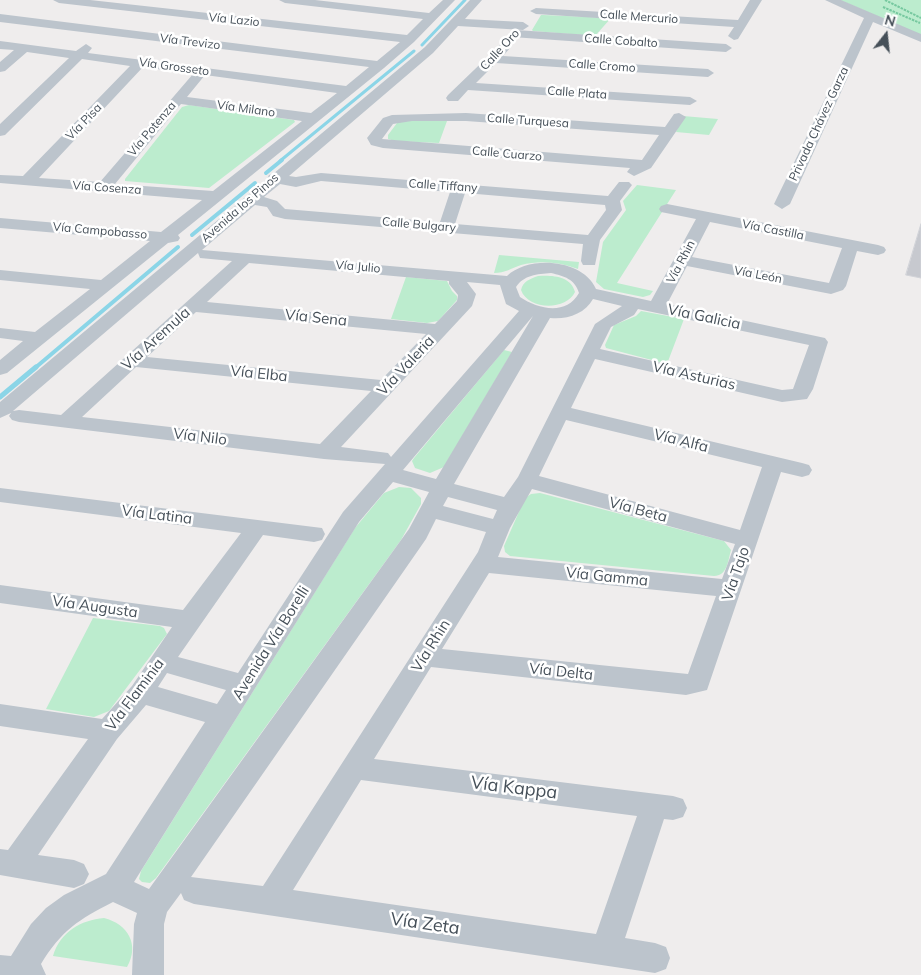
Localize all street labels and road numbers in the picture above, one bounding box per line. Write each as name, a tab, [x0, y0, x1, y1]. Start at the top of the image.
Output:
street label: Calle Mercurio	[599, 7, 679, 27]
street label: Vía Lazio	[208, 10, 260, 30]
street label: Calle Oro	[477, 26, 523, 74]
street label: Vía Trevizo	[159, 31, 221, 53]
street label: Calle Cobalto	[584, 31, 658, 51]
street label: Vía Grosseto	[138, 55, 210, 79]
street label: Calle Cromo	[568, 56, 636, 76]
street label: Privada Chávez Garza	[786, 65, 852, 183]
street label: Calle Plata	[547, 84, 607, 102]
street label: Vía Milano	[216, 98, 276, 120]
street label: Vía Potenza	[125, 99, 179, 159]
street label: Vía Pisa	[63, 101, 105, 143]
street label: Calle Turquesa	[487, 111, 569, 131]
street label: Calle Cuarzo	[471, 144, 543, 164]
street label: Avenida los Pinos	[198, 170, 282, 246]
street label: Calle Tiffany	[408, 176, 478, 196]
street label: Vía Cosenza	[72, 178, 142, 198]
street label: Calle Bulgary	[381, 215, 457, 235]
street label: Vía Castilla	[741, 217, 805, 243]
street label: Vía Campobasso	[52, 220, 148, 242]
street label: Vía Rhin	[664, 238, 698, 286]
street label: Vía Julio	[335, 258, 381, 276]
street label: Vía León	[733, 263, 783, 287]
street label: Vía Galicia	[666, 300, 742, 334]
street label: Vía Aremula	[118, 304, 194, 374]
street label: Vía Sena	[284, 306, 348, 330]
street label: Vía Valeria	[374, 332, 438, 400]
street label: Vía Asturias	[651, 358, 737, 394]
street label: Vía Elba	[230, 362, 288, 386]
street label: Vía Nilo	[172, 425, 228, 449]
street label: Vía Alfa	[652, 426, 710, 456]
street label: Vía Beta	[607, 494, 669, 526]
street label: Vía Latina	[121, 502, 193, 528]
street label: Vía Tajo	[718, 545, 754, 603]
street label: Vía Gamma	[565, 564, 649, 590]
street label: Avenida Vía Borelli	[229, 583, 313, 703]
street label: Vía Augusta	[51, 592, 139, 622]
street label: Vía Rhin	[408, 616, 454, 676]
street label: Vía Flaminia	[102, 655, 168, 735]
street label: Vía Delta	[528, 660, 594, 684]
street label: Vía Kappa	[470, 772, 558, 804]
street label: Vía Zeta	[389, 908, 461, 940]

